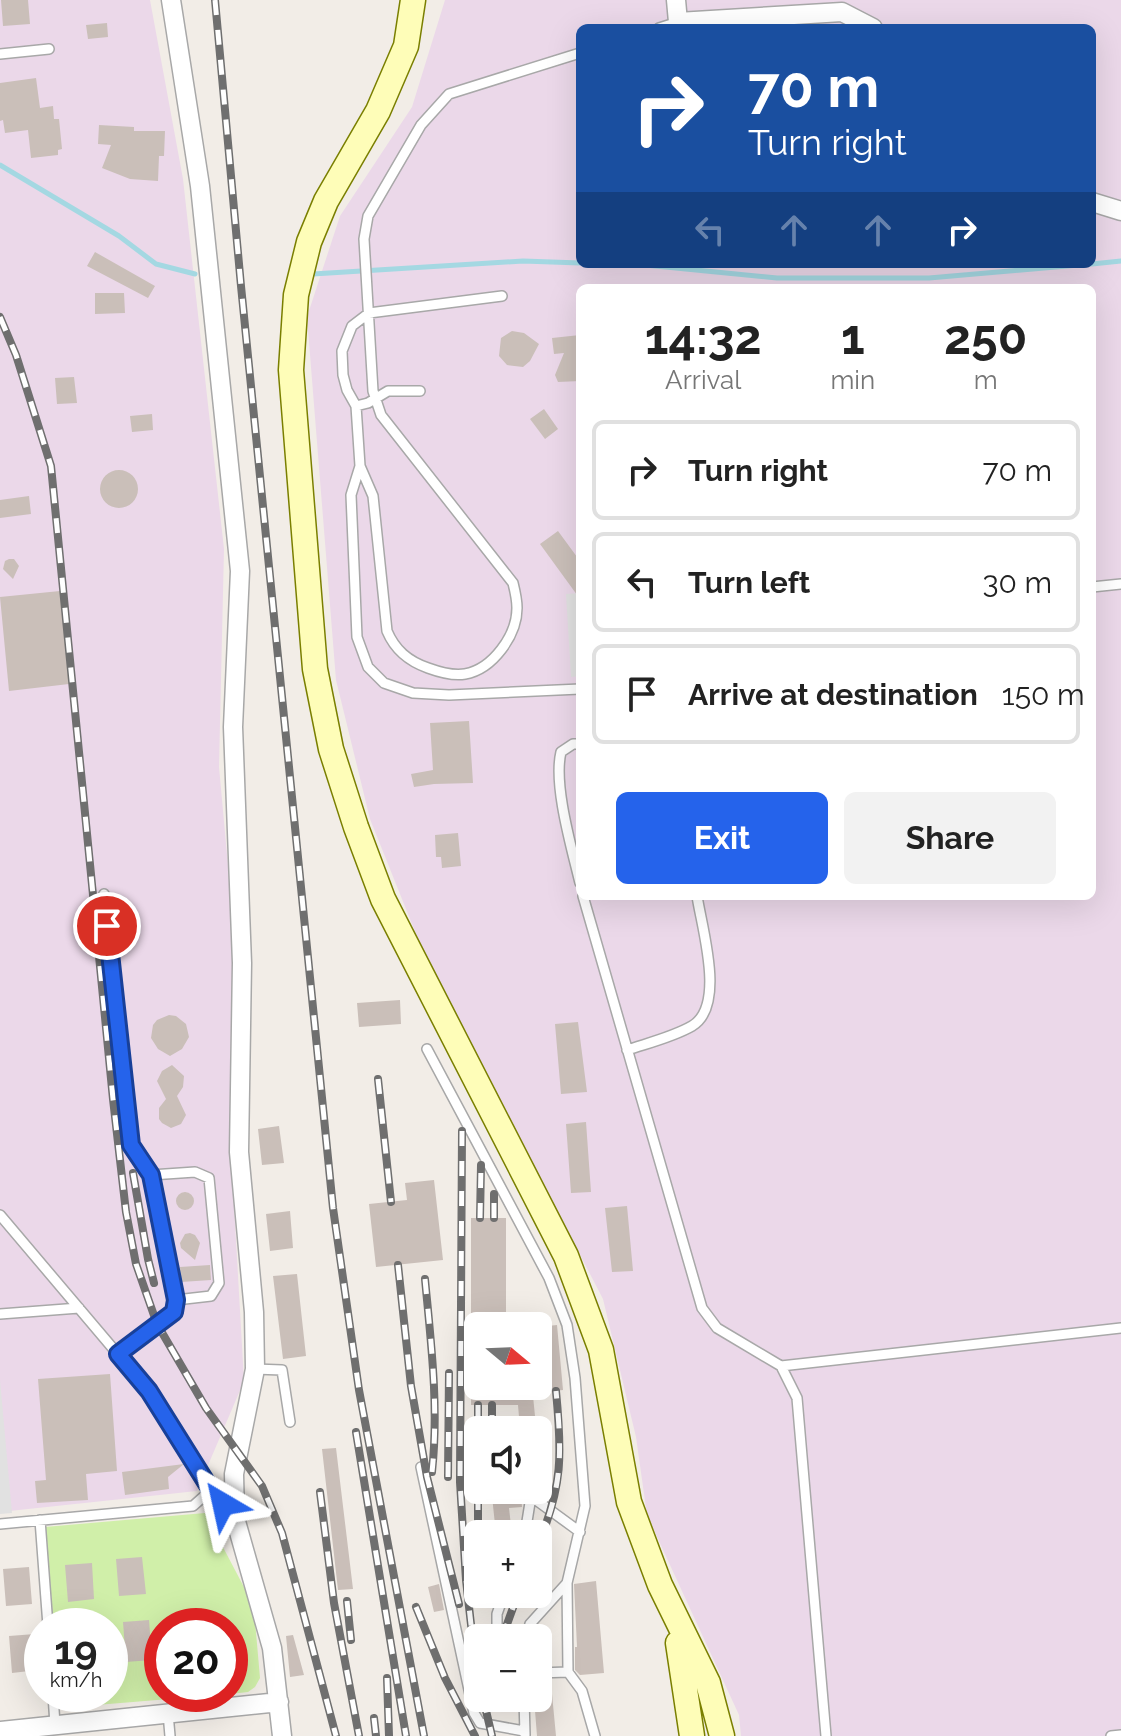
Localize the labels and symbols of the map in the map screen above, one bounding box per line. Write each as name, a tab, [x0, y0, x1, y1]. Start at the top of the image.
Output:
pin	[73, 892, 141, 960]
north arrow	[464, 1312, 552, 1400]
position arrow	[181, 1462, 265, 1546]
speed limit sign: 20	[144, 1608, 248, 1712]

